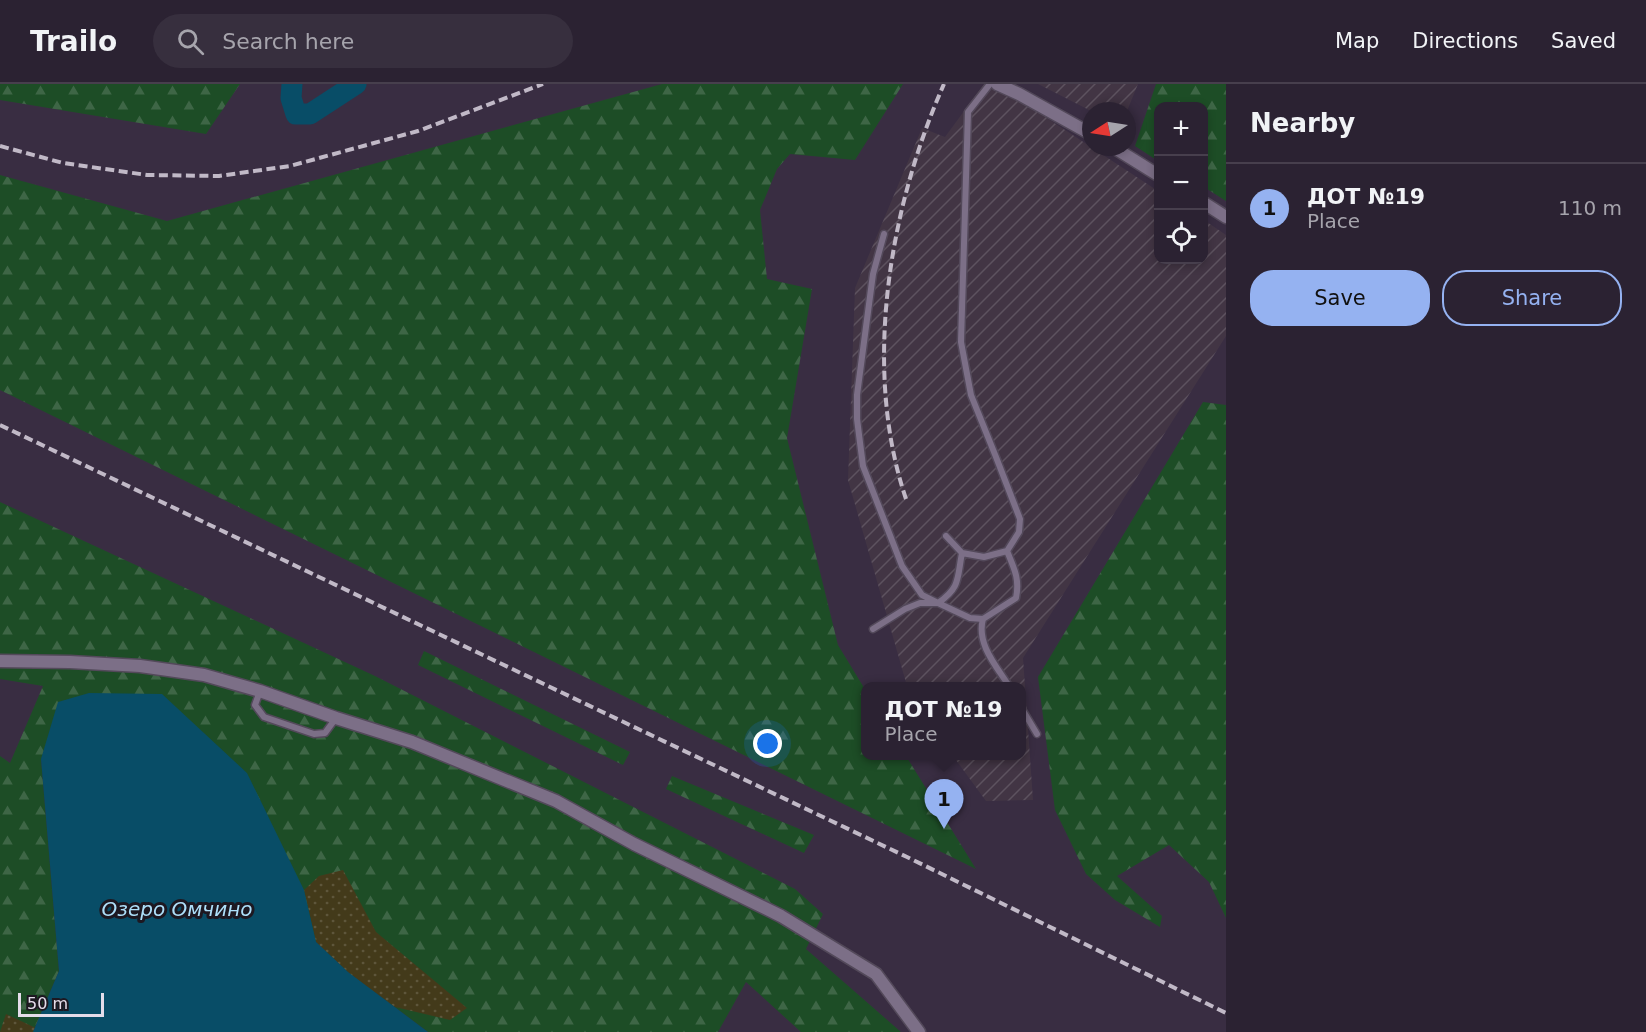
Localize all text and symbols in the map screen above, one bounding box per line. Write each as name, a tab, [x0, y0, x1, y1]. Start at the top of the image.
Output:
search box	[153, 14, 573, 68]
text: Trailo	[30, 25, 117, 58]
icon: search	[174, 25, 207, 58]
text: Search here	[222, 29, 354, 54]
text: Map	[1335, 29, 1379, 53]
text: Directions	[1412, 29, 1518, 53]
text: Saved	[1551, 29, 1616, 53]
north arrow	[1082, 102, 1136, 156]
map controls	[1154, 102, 1208, 264]
button: +	[1154, 102, 1208, 156]
text: Nearby	[1250, 108, 1355, 138]
button: −	[1154, 156, 1208, 210]
text: ДОТ №19	[1307, 184, 1425, 209]
text: 1	[1263, 196, 1276, 220]
text: 110 m	[1558, 196, 1622, 220]
text: Place	[1307, 209, 1360, 233]
button: locate	[1154, 210, 1208, 264]
button: Save	[1250, 270, 1430, 326]
button: Share	[1442, 270, 1622, 326]
popup	[861, 682, 1026, 760]
text: ДОТ №19	[884, 697, 1003, 722]
text: Place	[884, 722, 938, 746]
your location	[753, 729, 782, 758]
pin: 1	[924, 780, 964, 829]
water label: Озеро Омчино	[102, 897, 252, 921]
scale bar	[18, 990, 104, 1018]
text: 50 m	[27, 994, 68, 1013]

